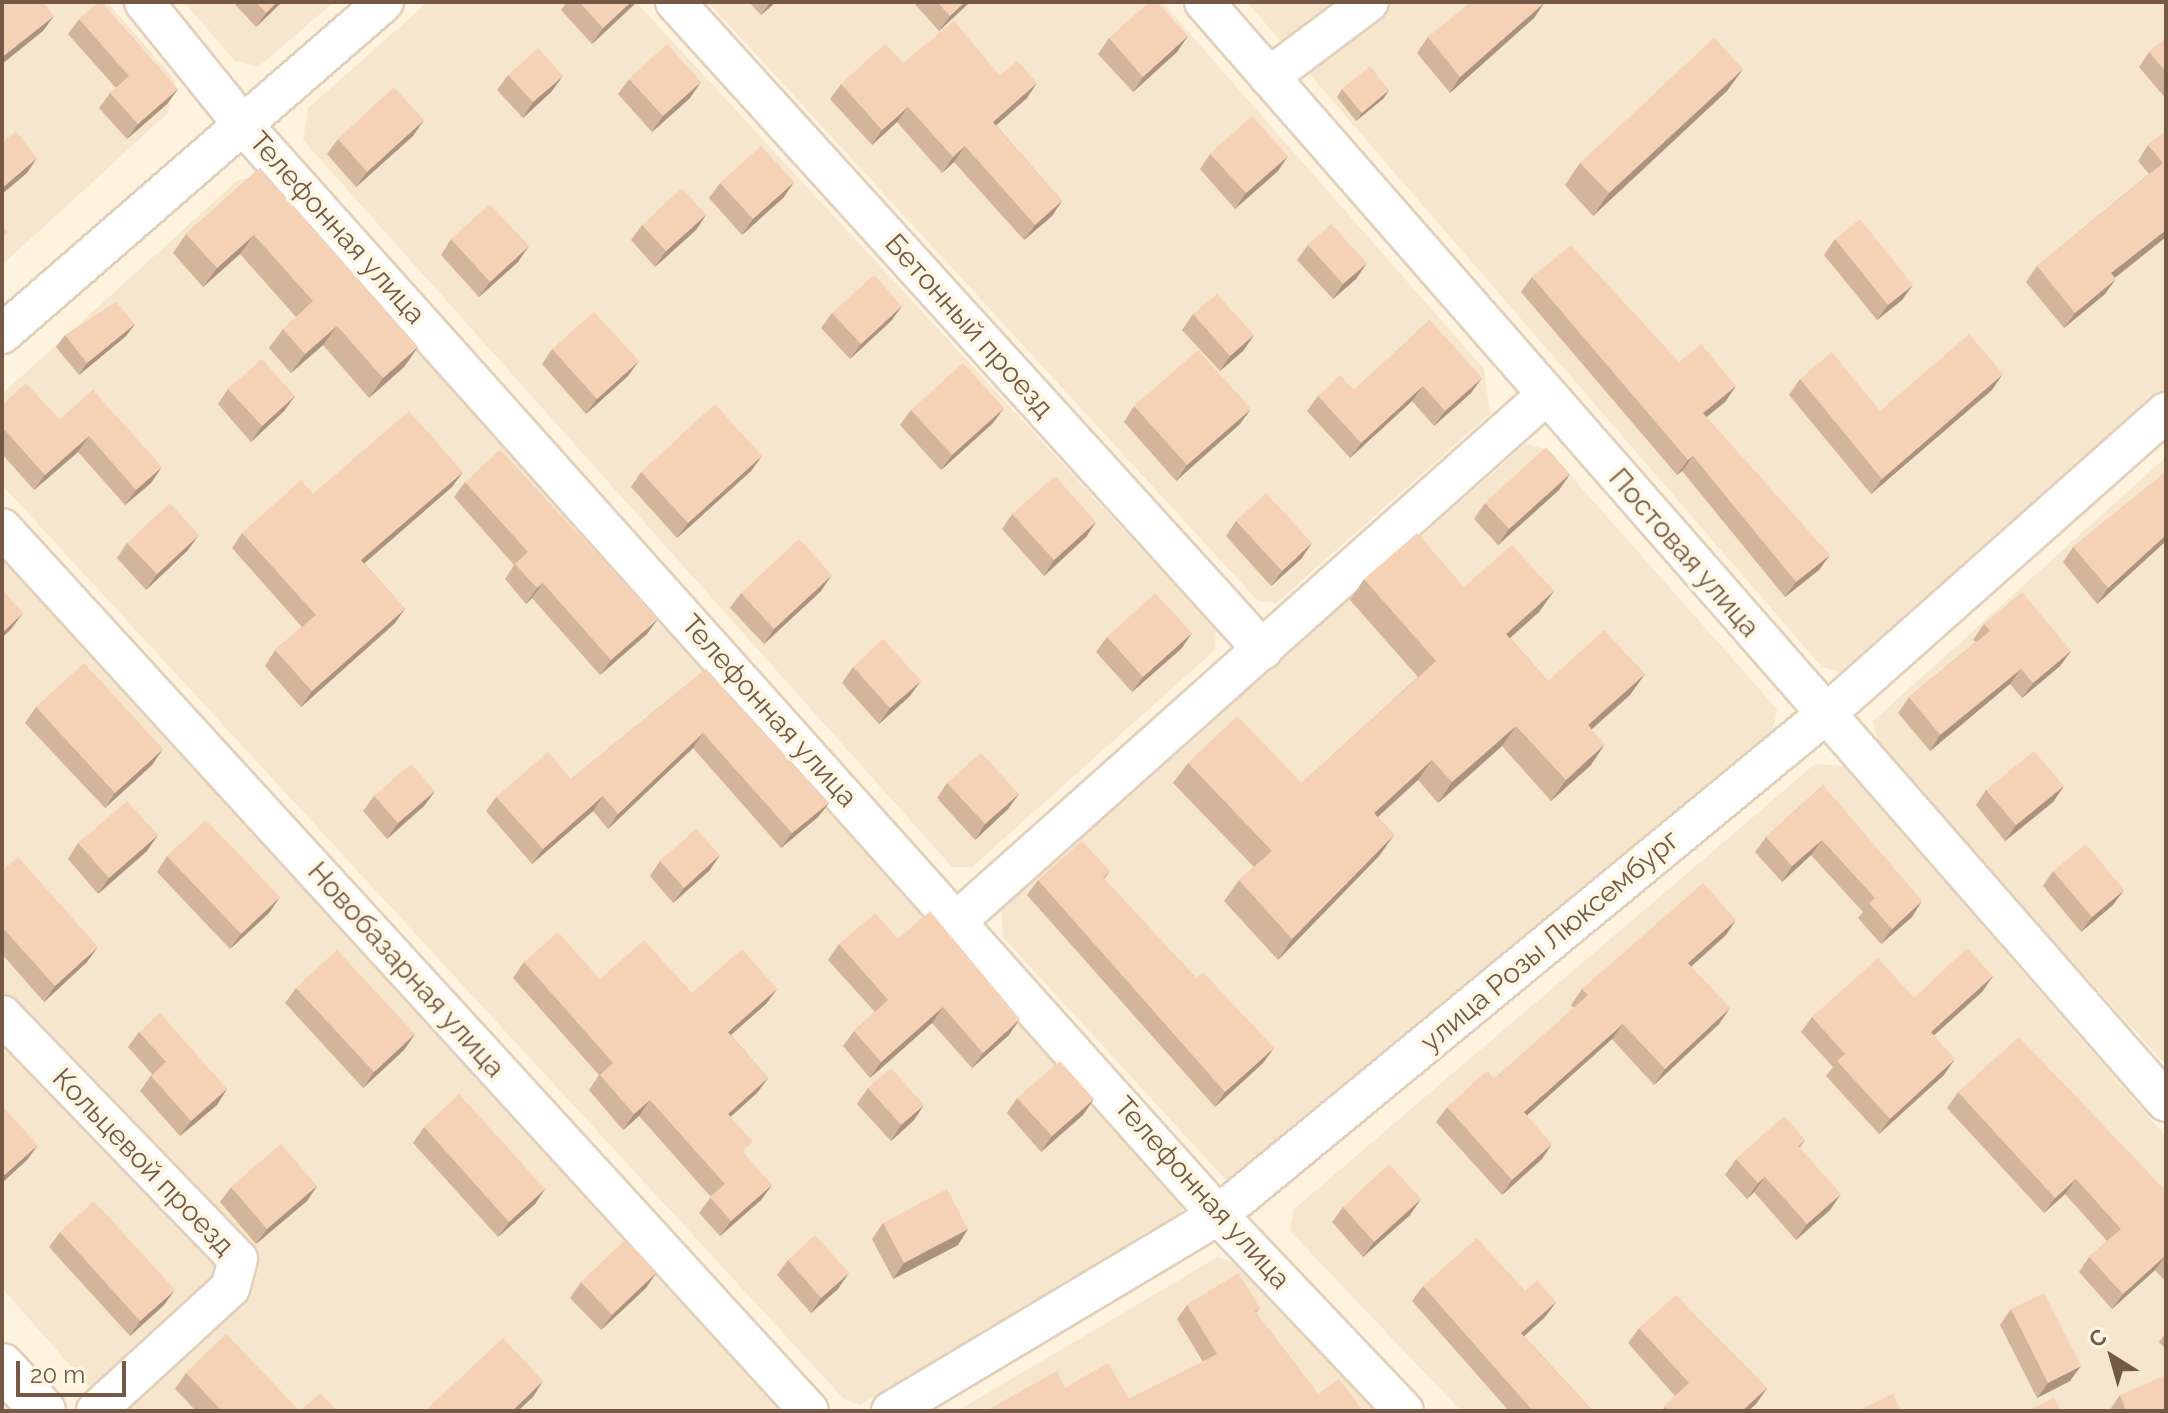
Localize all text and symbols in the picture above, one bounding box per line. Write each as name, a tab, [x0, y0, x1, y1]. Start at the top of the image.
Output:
street label: Телефонная улица	[242, 125, 432, 331]
street label: Бетонный проезд	[878, 227, 1060, 425]
street label: Постовая улица	[1601, 462, 1767, 644]
street label: Телефонная улица	[674, 608, 864, 814]
street label: улица Розы Люксембург	[1414, 823, 1686, 1059]
street label: Новобазарная улица	[300, 855, 512, 1085]
street label: Кольцевой проезд	[45, 1062, 241, 1262]
street label: Телефонная улица	[1107, 1090, 1297, 1296]
north arrow	[2072, 1317, 2152, 1397]
text: С	[2084, 1323, 2111, 1353]
scale bar	[20, 1345, 130, 1395]
text: 20 m	[30, 1360, 85, 1389]

